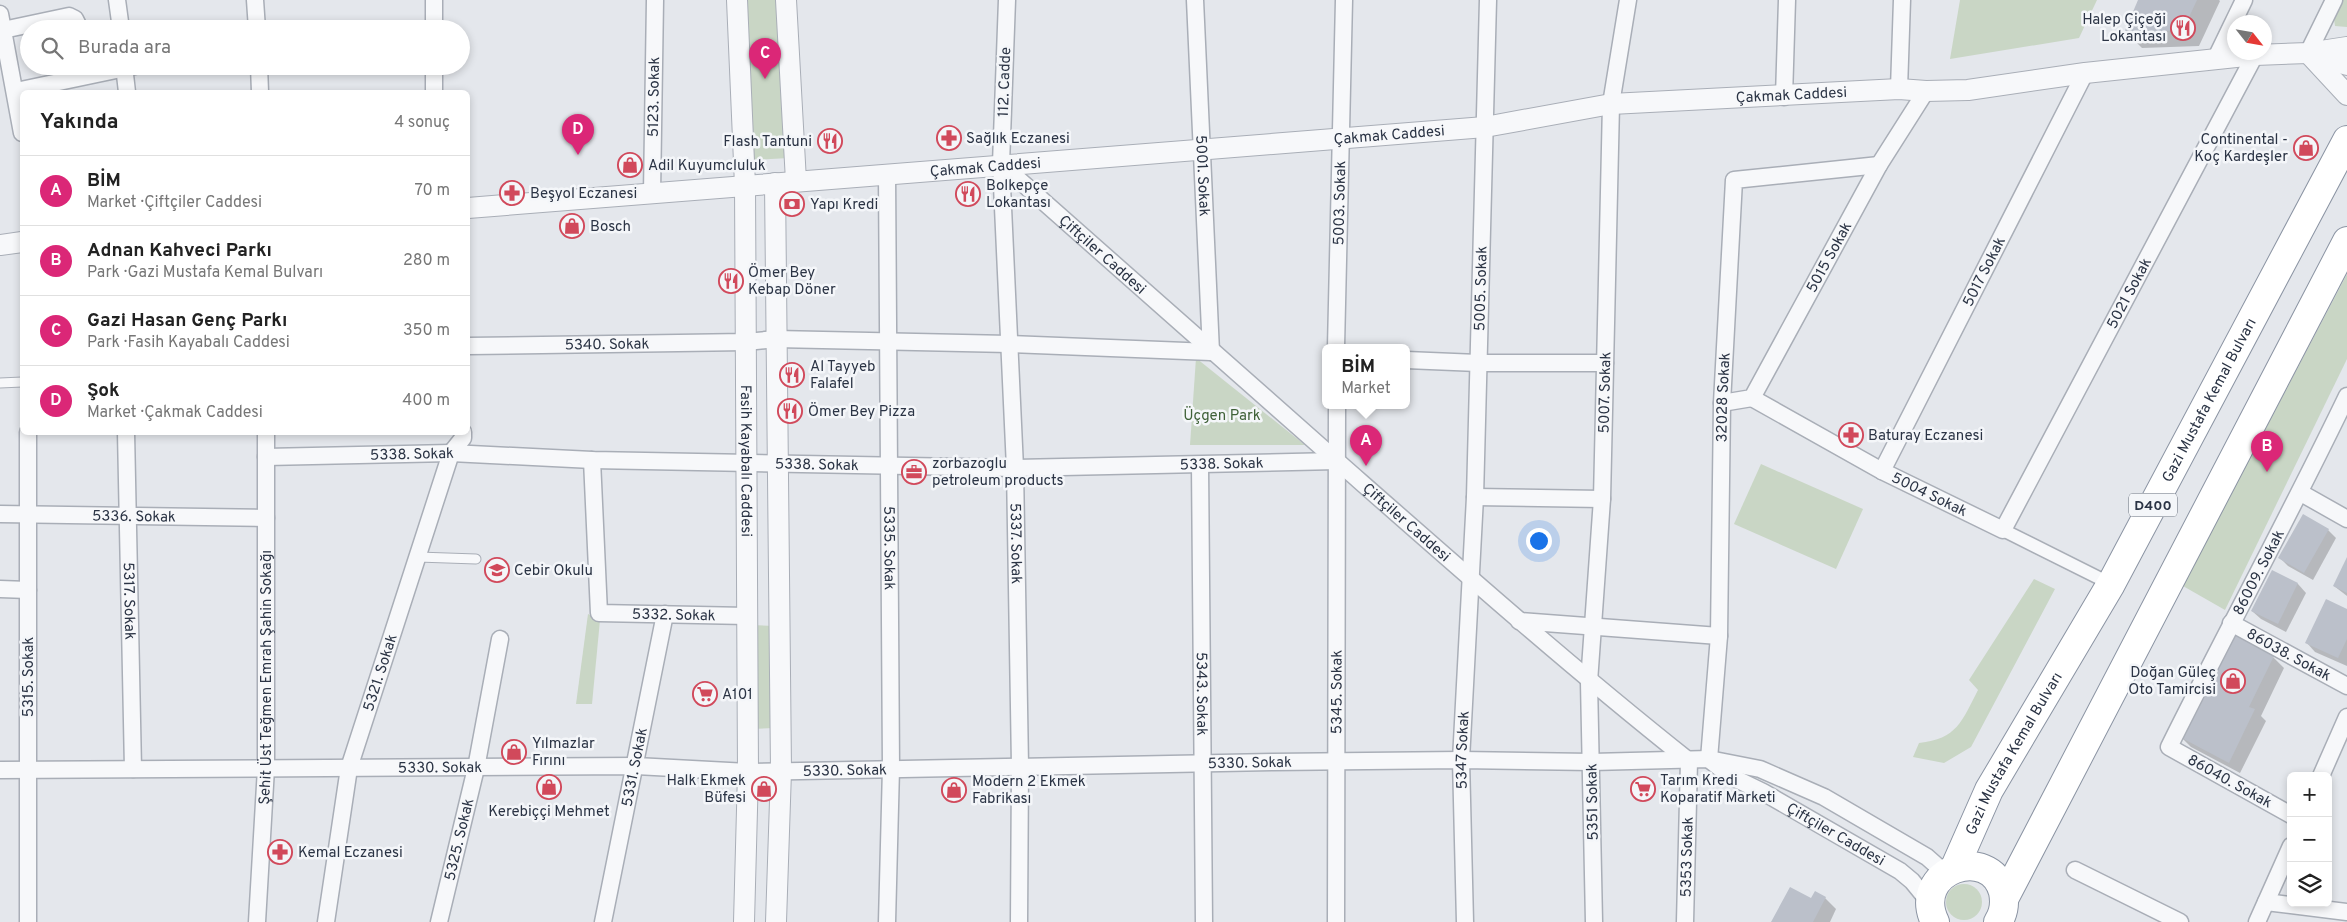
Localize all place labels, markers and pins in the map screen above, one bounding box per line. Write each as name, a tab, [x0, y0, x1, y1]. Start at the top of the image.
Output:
place label: Halep Çiçeği Lokantası	[2082, 11, 2166, 47]
restaurant icon: Halep Çiçeği Lokantası	[2170, 15, 2196, 41]
pin: C	[749, 38, 781, 79]
pin: D	[562, 114, 594, 155]
pharmacy icon: Sağlık Eczanesi	[936, 125, 962, 151]
restaurant icon: Flash Tantuni	[817, 128, 843, 154]
place label: Sağlık Eczanesi	[966, 130, 1070, 149]
place label: Continental - Koç Kardeşler	[2194, 131, 2288, 167]
place label: Flash Tantuni	[723, 133, 812, 152]
shop icon: Continental - Koç Kardeşler	[2293, 135, 2319, 161]
shop icon: Adil Kuyumcluluk	[617, 152, 643, 178]
place label: Adil Kuyumcluluk	[648, 157, 766, 176]
place label: Bolkepçe Lokantası	[986, 177, 1051, 213]
pharmacy icon: Beşyol Eczanesi	[499, 180, 525, 206]
restaurant icon: Bolkepçe Lokantası	[955, 181, 981, 207]
place label: Beşyol Eczanesi	[530, 185, 637, 204]
bank icon: Yapı Kredi	[779, 191, 805, 217]
place label: Yapı Kredi	[810, 196, 878, 215]
shop icon: Bosch	[559, 213, 585, 239]
place label: Bosch	[590, 218, 631, 237]
place label: Ömer Bey Kebap Döner	[748, 263, 836, 300]
restaurant icon: Ömer Bey Kebap Döner	[718, 268, 744, 294]
place label: Al Tayyeb Falafel	[810, 358, 875, 394]
restaurant icon: Al Tayyeb Falafel	[779, 362, 805, 388]
restaurant icon: Ömer Bey Pizza	[777, 398, 803, 424]
place label: Ömer Bey Pizza	[808, 402, 915, 422]
pharmacy icon: Baturay Eczanesi	[1838, 422, 1864, 448]
pin: A	[1350, 425, 1382, 466]
place label: Baturay Eczanesi	[1868, 427, 1983, 446]
pin: B	[2251, 431, 2283, 472]
place label: zorbazoglu petroleum products	[932, 455, 1064, 491]
office icon: zorbazoglu petroleum products	[901, 459, 927, 485]
school or university icon: Cebir Okulu	[484, 557, 510, 583]
place label: Cebir Okulu	[514, 562, 593, 581]
place label: Doğan Güleç Oto Tamircisi	[2128, 664, 2216, 700]
shop icon: Doğan Güleç Oto Tamircisi	[2220, 668, 2246, 694]
supermarket icon: A101	[692, 681, 718, 707]
place label: A101	[722, 686, 753, 705]
place label: Yılmazlar Fırını	[532, 735, 595, 771]
shop icon: Yılmazlar Fırını	[501, 739, 527, 765]
place label: Halk Ekmek Büfesi	[667, 772, 746, 808]
place label: Tarım Kredi Koparatif Marketi	[1660, 772, 1776, 808]
place label: Modern 2 Ekmek Fabrikası	[972, 773, 1086, 809]
shop icon: Kerebiççi Mehmet	[536, 774, 562, 800]
shop icon: Halk Ekmek Büfesi	[751, 776, 777, 802]
supermarket icon: Tarım Kredi Koparatif Marketi	[1630, 776, 1656, 802]
shop icon: Modern 2 Ekmek Fabrikası	[941, 777, 967, 803]
place label: Kerebiççi Mehmet	[488, 803, 610, 822]
pharmacy icon: Kemal Eczanesi	[267, 839, 293, 865]
place label: Kemal Eczanesi	[298, 844, 403, 863]

